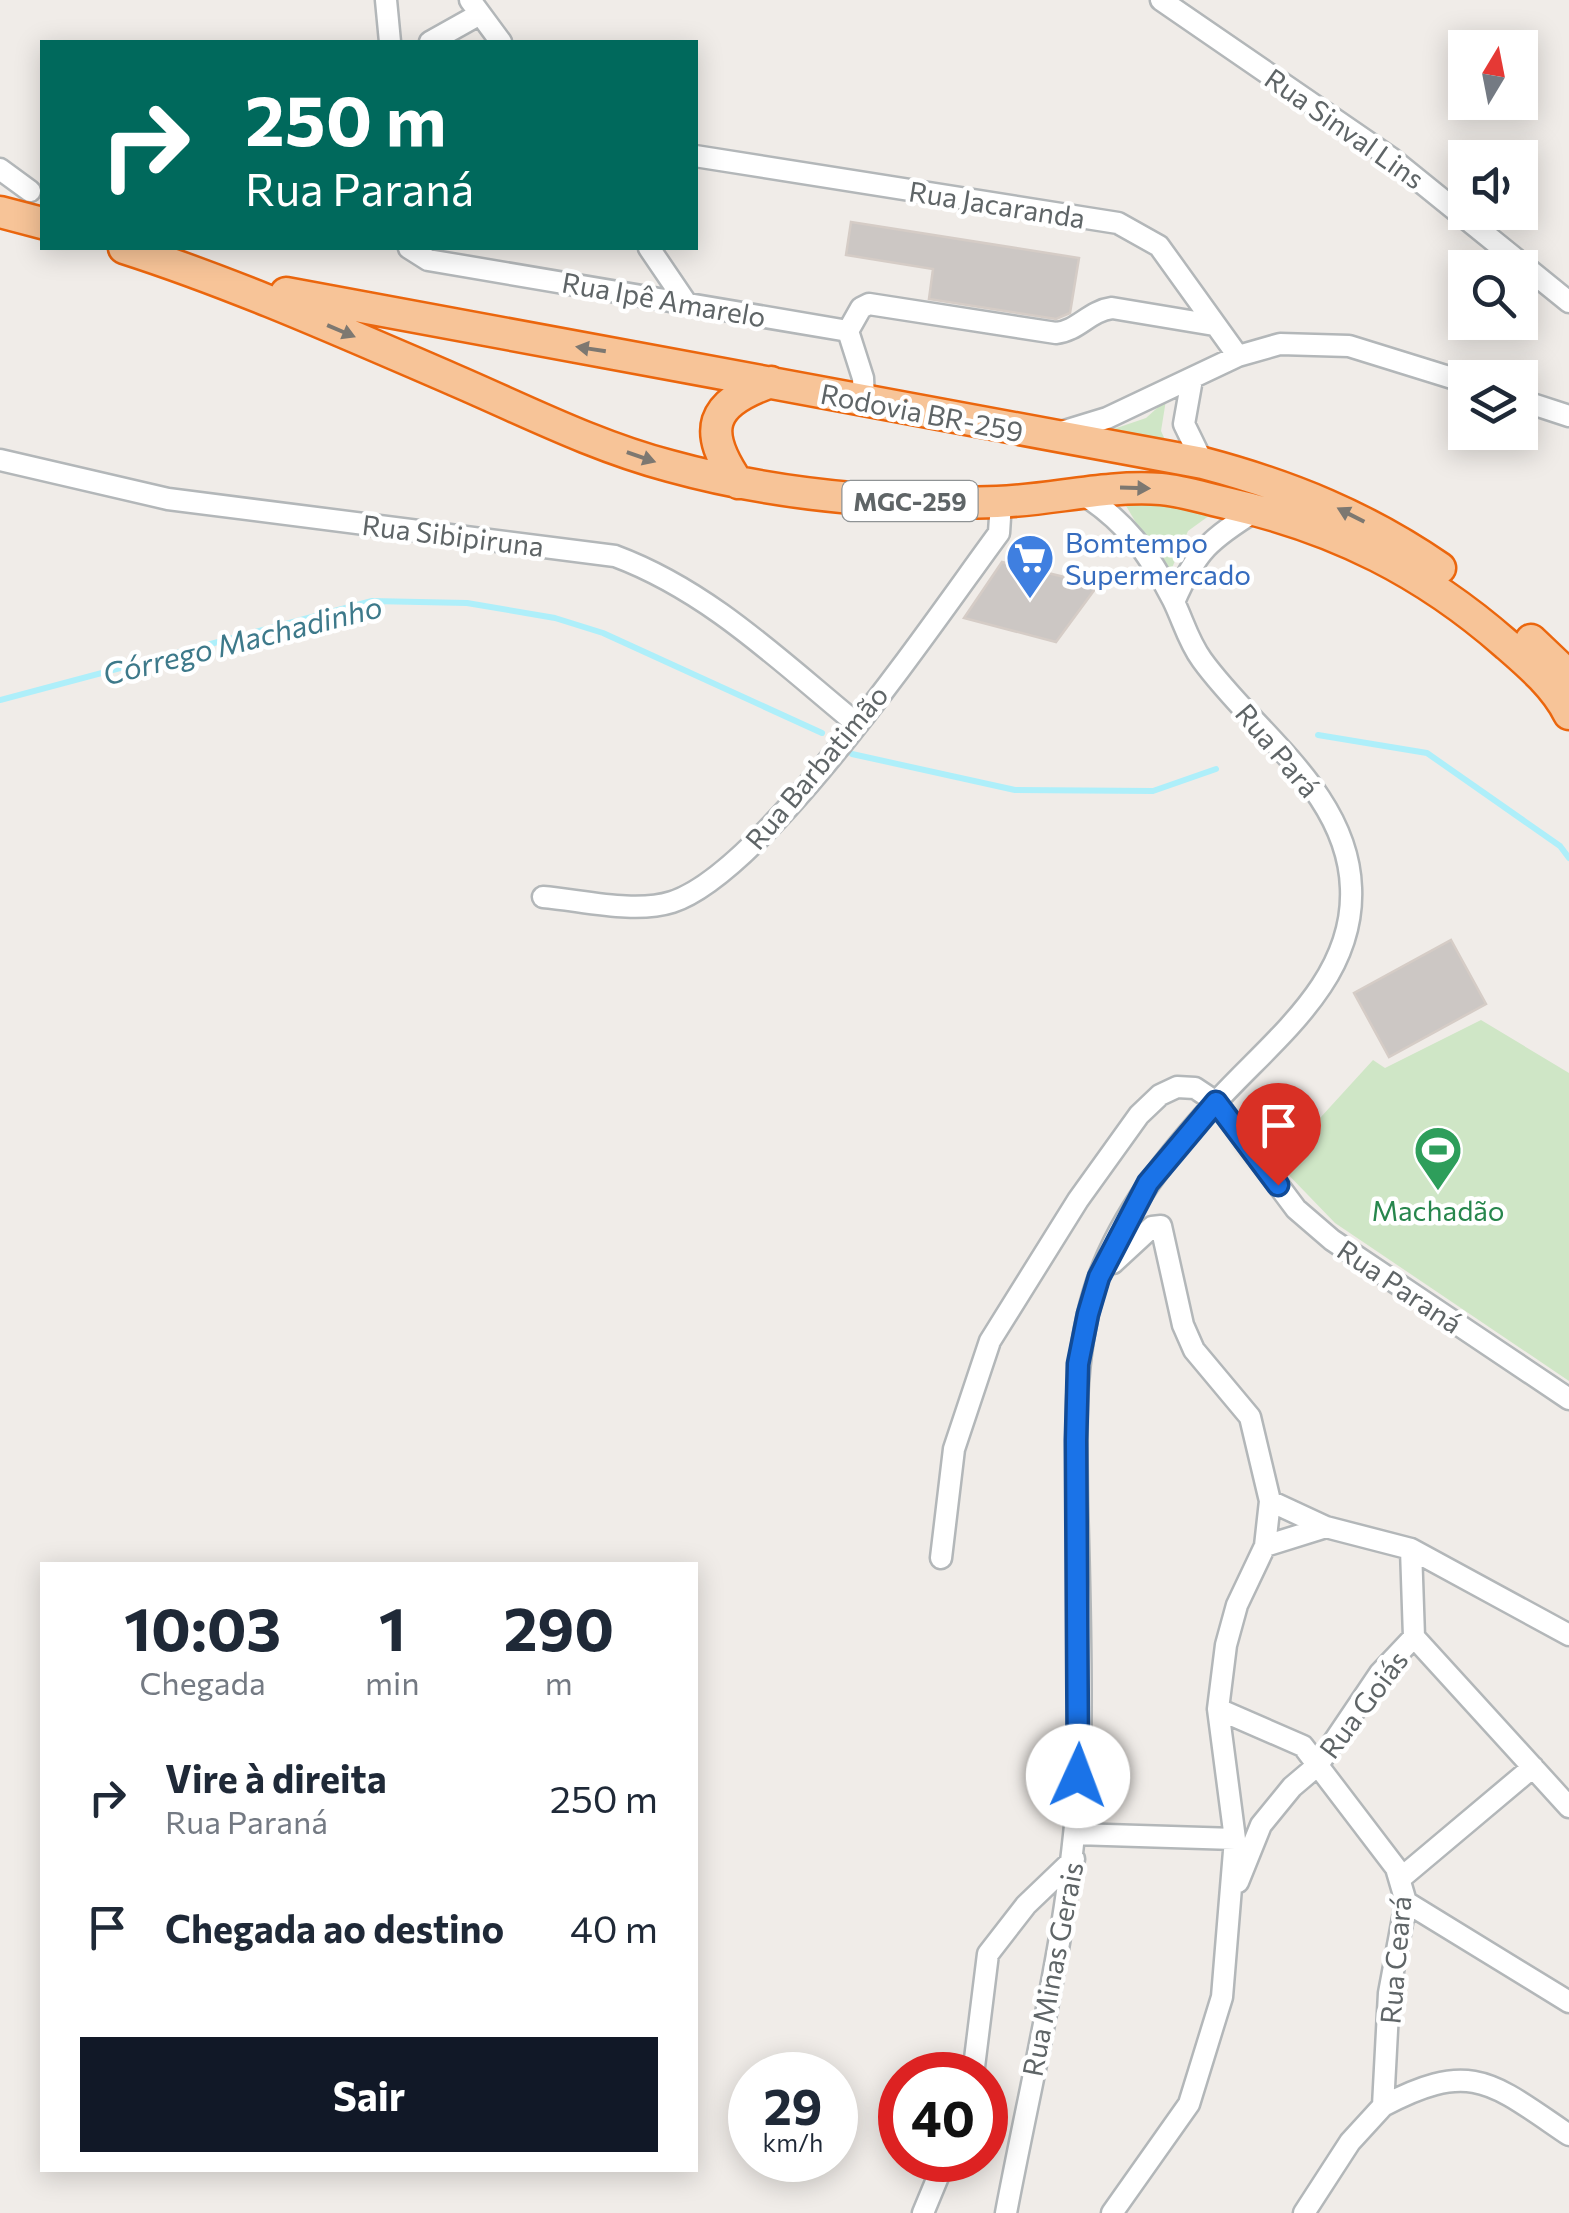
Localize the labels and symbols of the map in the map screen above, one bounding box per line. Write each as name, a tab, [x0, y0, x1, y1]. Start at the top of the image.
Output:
north arrow	[1448, 30, 1538, 120]
street label: Rua Sinval Lins	[1259, 60, 1431, 196]
street label: Rua Jacaranda	[906, 173, 1088, 235]
street label: Rua Ipê Amarelo	[559, 264, 769, 334]
one-way arrow	[326, 323, 356, 339]
one-way arrow	[574, 341, 606, 356]
street label: Rodovia BR-259	[818, 376, 1026, 448]
one-way arrow	[626, 450, 656, 465]
one-way arrow	[1120, 480, 1152, 496]
road number: MGC-259	[842, 481, 978, 521]
street label: Rua Sibipiruna	[360, 507, 546, 563]
one-way arrow	[1336, 507, 1365, 524]
place label: Bomtempo Supermercado	[1065, 525, 1251, 591]
supermarket icon: Bomtempo Supermercado	[1004, 532, 1056, 600]
water label: Córrego Machadinho	[98, 586, 386, 692]
street label: Rua Barbatimão	[738, 678, 894, 856]
street label: Rua Pará	[1229, 696, 1327, 804]
pin	[1236, 1083, 1321, 1186]
sports icon: Machadão	[1412, 1124, 1464, 1192]
place label: Machadão	[1371, 1193, 1505, 1227]
street label: Rua Paraná	[1331, 1232, 1469, 1340]
street label: Rua Goiás	[1312, 1643, 1414, 1765]
position arrow	[1026, 1724, 1130, 1828]
street label: Rua Minas Gerais	[1015, 1859, 1089, 2079]
street label: Rua Ceará	[1372, 1895, 1418, 2025]
speed limit sign: 40	[878, 2052, 1008, 2182]

